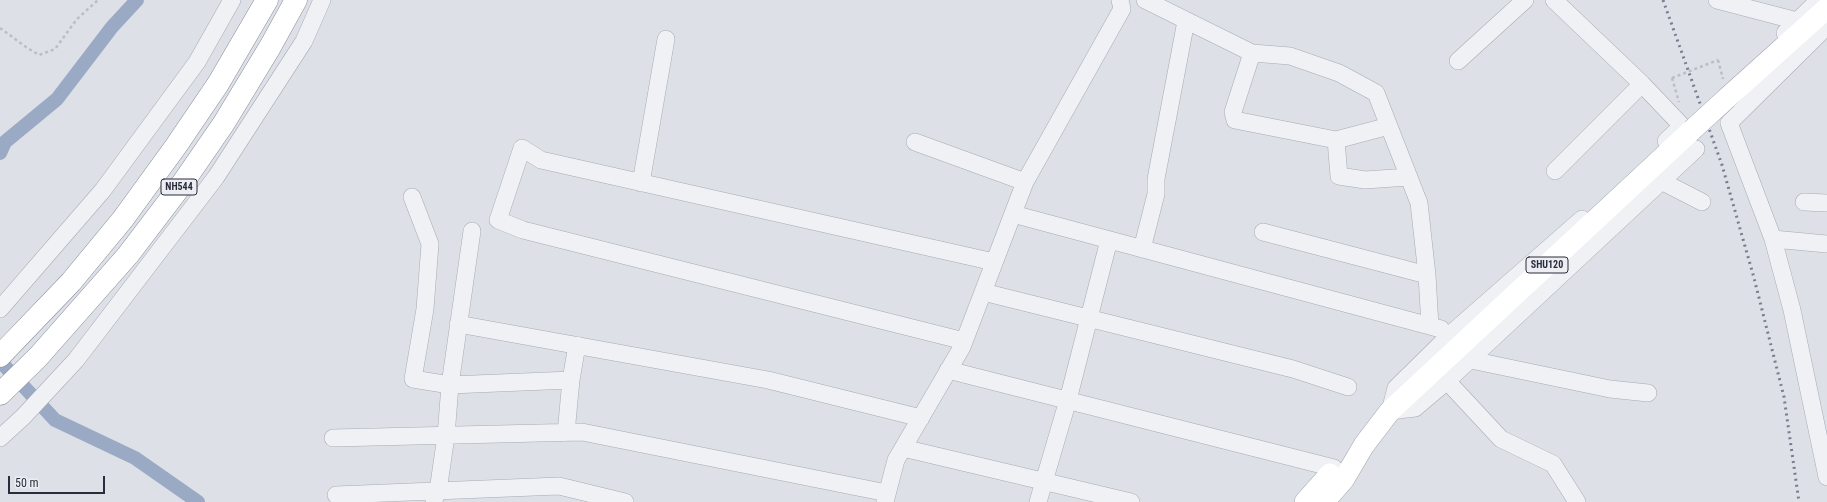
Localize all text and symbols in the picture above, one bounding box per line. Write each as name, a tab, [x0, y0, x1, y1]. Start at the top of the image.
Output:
road number: NH544	[161, 179, 197, 195]
road number: SHU120	[1526, 257, 1568, 273]
scale bar	[10, 468, 107, 494]
text: 50 m	[15, 476, 39, 490]

